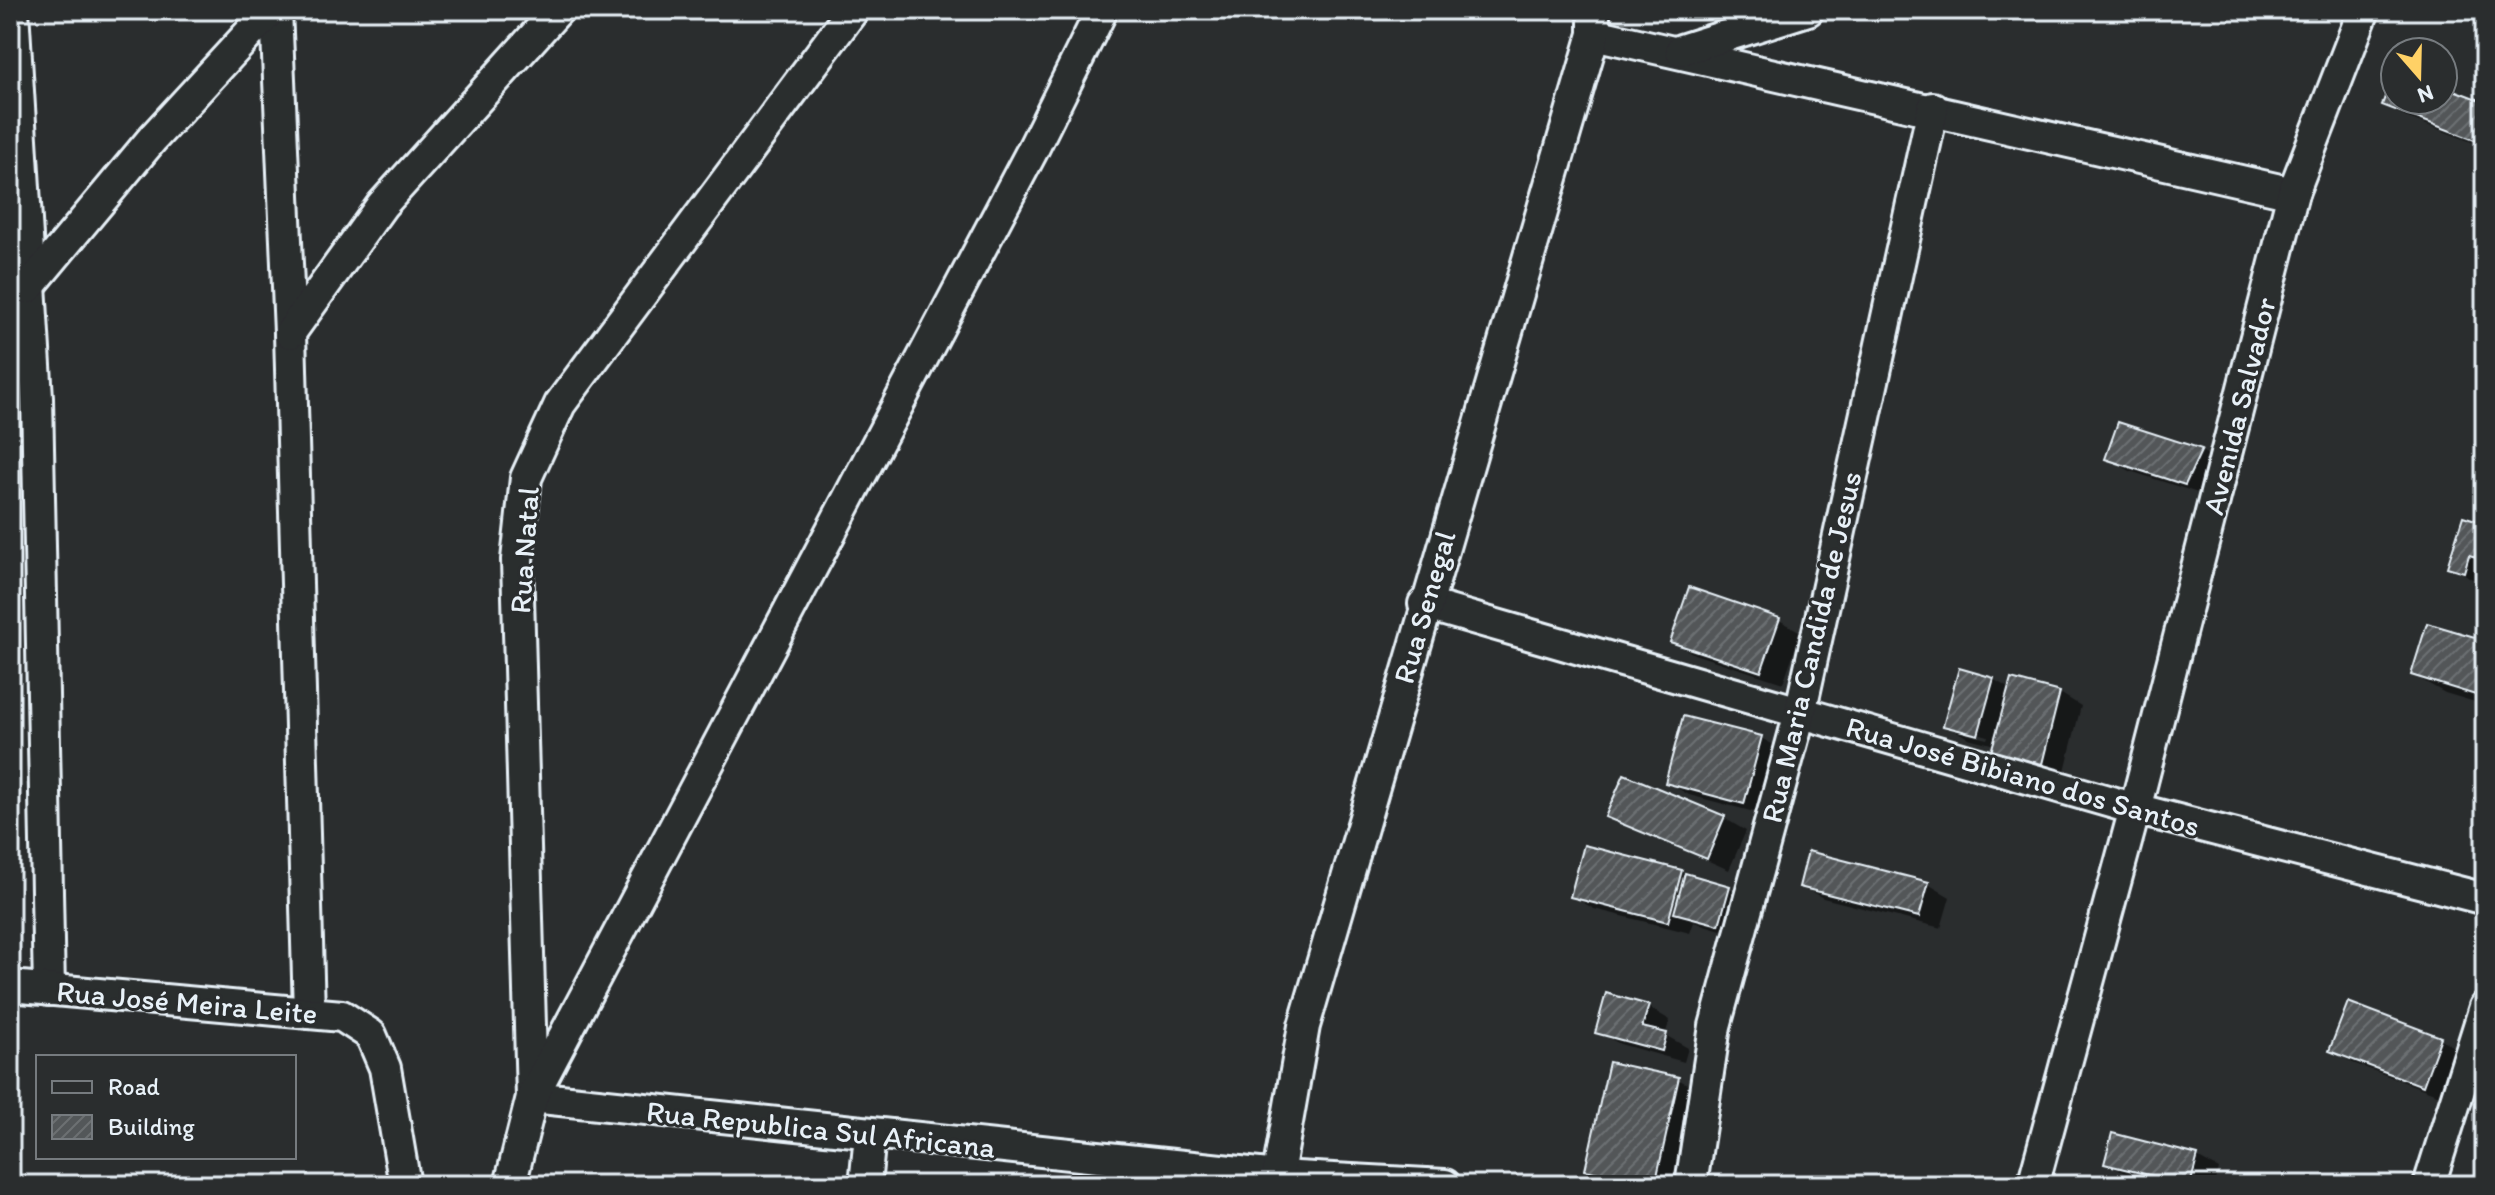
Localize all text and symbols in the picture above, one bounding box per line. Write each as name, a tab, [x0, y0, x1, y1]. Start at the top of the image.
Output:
north arrow	[2379, 36, 2459, 116]
text: N	[2414, 79, 2437, 110]
street label: Avenida Salvador	[2194, 294, 2284, 518]
street label: Rua Maria Candida de Jesus	[1753, 468, 1869, 826]
street label: Rua Natal	[501, 485, 547, 615]
street label: Rua Senegal	[1385, 526, 1464, 688]
street label: Rua José Bibiano dos Santos	[1842, 708, 2204, 844]
street label: Rua José Meira Leite	[55, 972, 319, 1032]
legend	[36, 1055, 296, 1159]
text: Road	[108, 1072, 160, 1101]
street label: Rua Republica Sul Africana	[645, 1092, 998, 1166]
text: Building	[108, 1112, 195, 1141]

